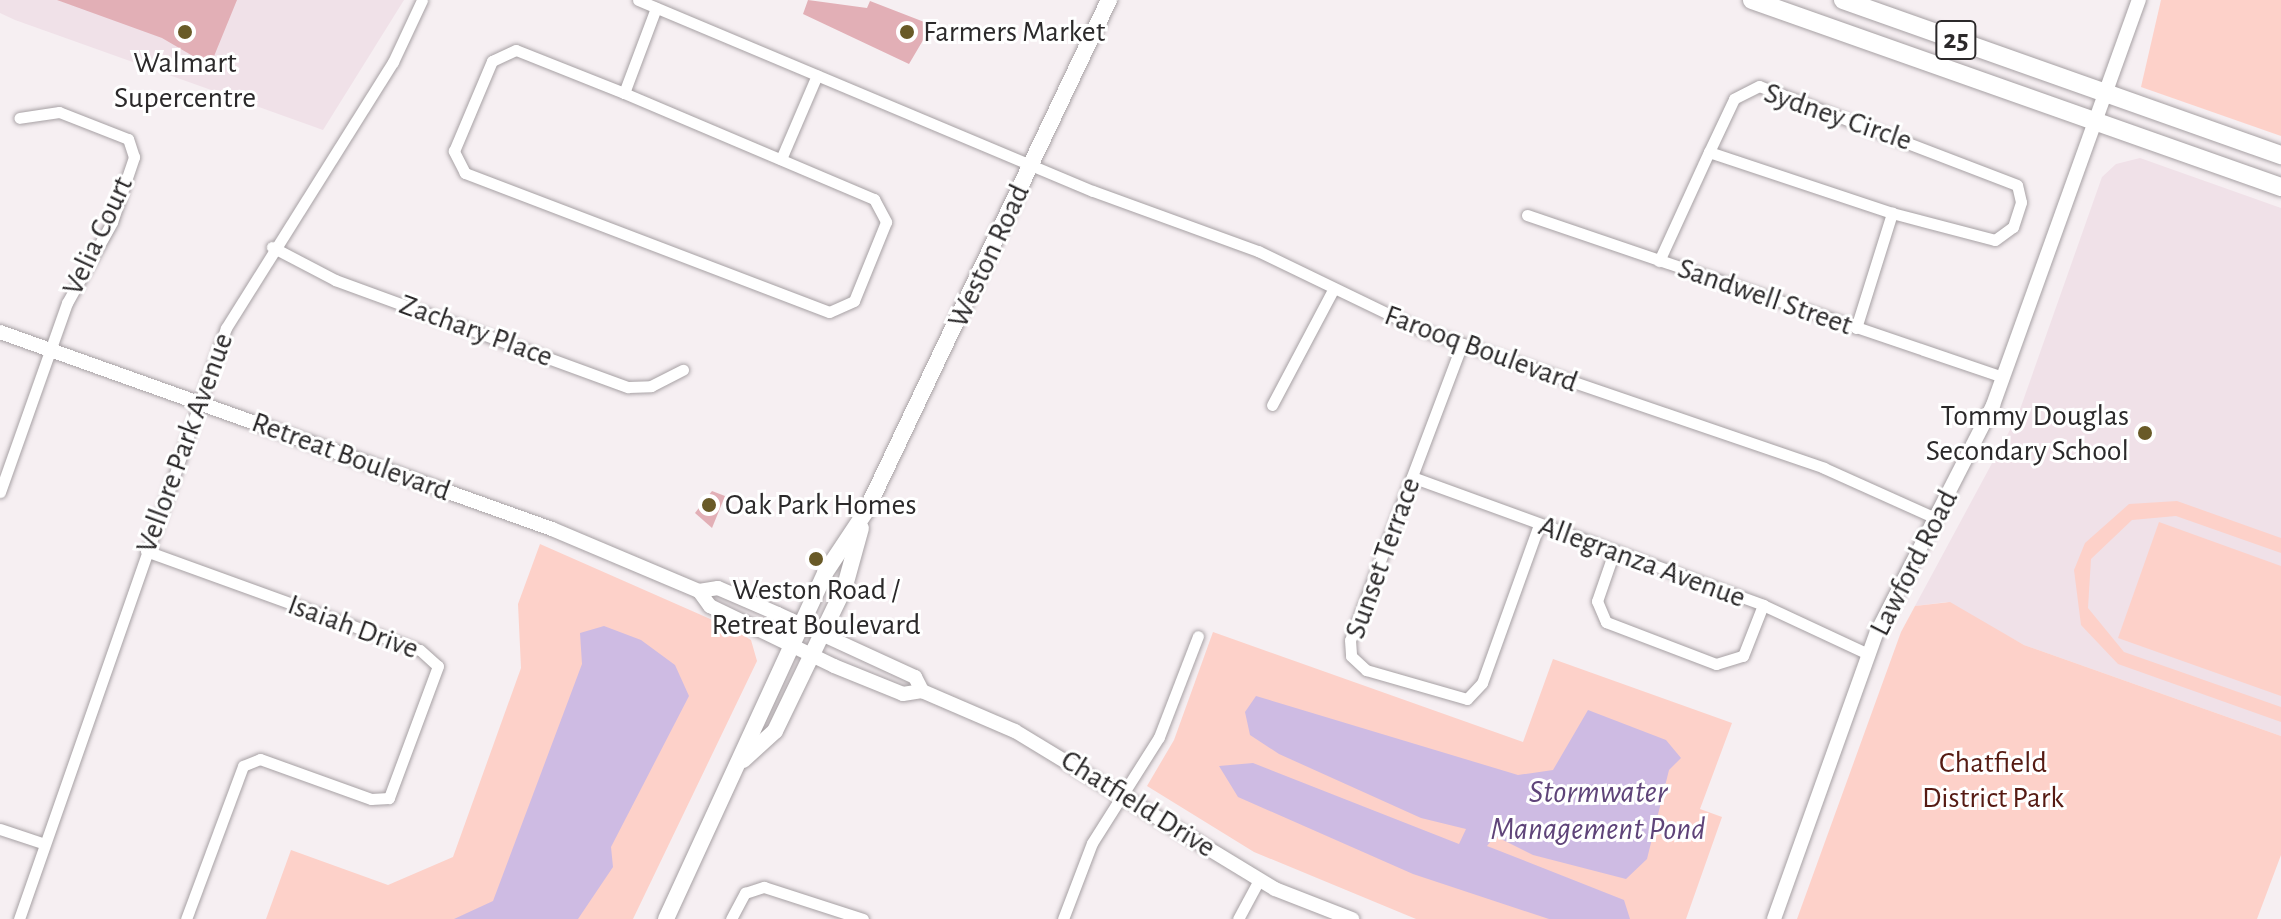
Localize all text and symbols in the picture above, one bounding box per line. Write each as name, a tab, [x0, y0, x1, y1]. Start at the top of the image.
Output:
place label: Farmers Market	[923, 14, 1105, 50]
road number: 25	[1934, 16, 1978, 64]
marker: Walmart Supercentre	[176, 23, 194, 41]
marker: Farmers Market	[898, 23, 916, 41]
place label: Walmart Supercentre	[114, 45, 256, 116]
street label: Sydney Circle	[1759, 75, 1917, 159]
street label: Velia Court	[55, 171, 141, 301]
street label: Weston Road	[940, 179, 1038, 333]
street label: Sandwell Street	[1673, 250, 1857, 344]
street label: Zachary Place	[394, 287, 558, 375]
street label: Farooq Boulevard	[1379, 297, 1583, 401]
street label: Vellore Park Avenue	[129, 328, 241, 558]
place label: Tommy Douglas Secondary School	[1926, 398, 2129, 468]
street label: Retreat Boulevard	[247, 404, 455, 510]
marker: Tommy Douglas Secondary School	[2136, 424, 2154, 442]
street label: Sunset Terrace	[1337, 472, 1429, 644]
street label: Lawford Road	[1862, 484, 1966, 642]
place label: Oak Park Homes	[725, 487, 917, 523]
marker: Oak Park Homes	[700, 496, 718, 514]
street label: Allegranza Avenue	[1534, 508, 1750, 616]
marker: Weston Road / Retreat Boulevard	[807, 550, 825, 568]
place label: Weston Road / Retreat Boulevard	[712, 572, 920, 642]
street label: Isaiah Drive	[283, 587, 423, 667]
street label: Chatfield Drive	[1054, 742, 1222, 866]
park label: Chatfield District Park	[1922, 745, 2064, 816]
water label: Stormwater Management Pond	[1491, 774, 1705, 849]

